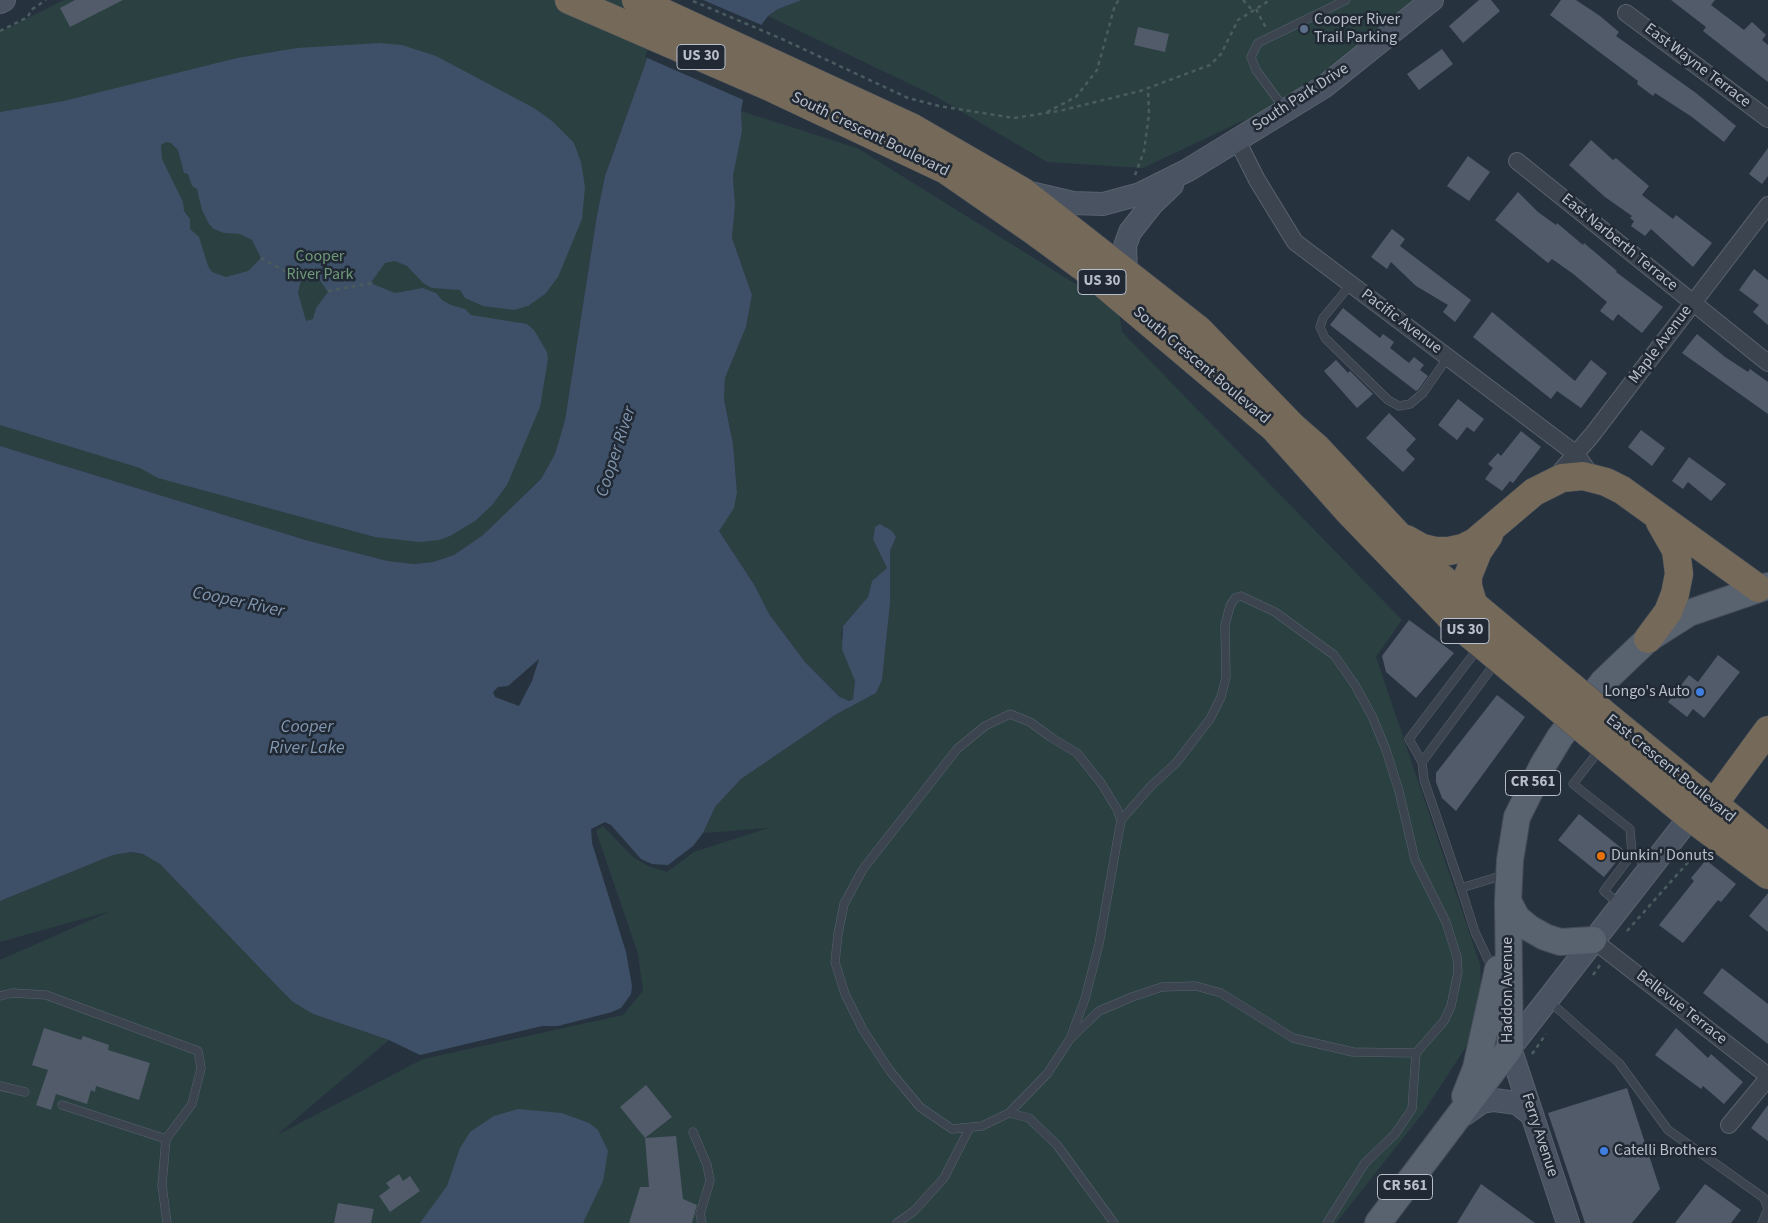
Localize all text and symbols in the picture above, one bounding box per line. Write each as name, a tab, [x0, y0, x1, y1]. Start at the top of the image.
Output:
place label: Cooper River Trail Parking	[1314, 10, 1400, 48]
street label: East Wayne Terrace	[1640, 20, 1754, 112]
marker: Cooper River Trail Parking	[1298, 23, 1310, 35]
road number: US 30	[677, 44, 725, 70]
street label: South Park Drive	[1249, 60, 1353, 136]
street label: South Crescent Boulevard	[788, 88, 952, 182]
street label: East Narberth Terrace	[1557, 190, 1681, 296]
park label: Cooper River Park	[286, 247, 354, 285]
road number: US 30	[1078, 270, 1126, 294]
street label: Pacific Avenue	[1357, 285, 1445, 359]
street label: Maple Avenue	[1625, 302, 1697, 388]
street label: South Crescent Boulevard	[1129, 303, 1273, 429]
water label: Cooper River	[592, 404, 642, 500]
water label: Cooper River	[190, 583, 286, 623]
road number: US 30	[1441, 618, 1489, 644]
place label: Longo's Auto	[1604, 682, 1690, 702]
marker: Longo's Auto	[1694, 686, 1706, 698]
street label: East Crescent Boulevard	[1601, 711, 1739, 827]
water label: Cooper River Lake	[269, 717, 345, 760]
road number: CR 561	[1506, 770, 1560, 796]
place label: Dunkin' Donuts	[1611, 846, 1714, 866]
marker: Dunkin' Donuts	[1595, 850, 1607, 862]
street label: Haddon Avenue	[1498, 937, 1518, 1043]
street label: Bellevue Terrace	[1632, 967, 1730, 1049]
street label: Ferry Avenue	[1516, 1091, 1562, 1179]
place label: Catelli Brothers	[1614, 1141, 1717, 1161]
marker: Catelli Brothers	[1598, 1145, 1610, 1157]
road number: CR 561	[1378, 1174, 1432, 1200]

